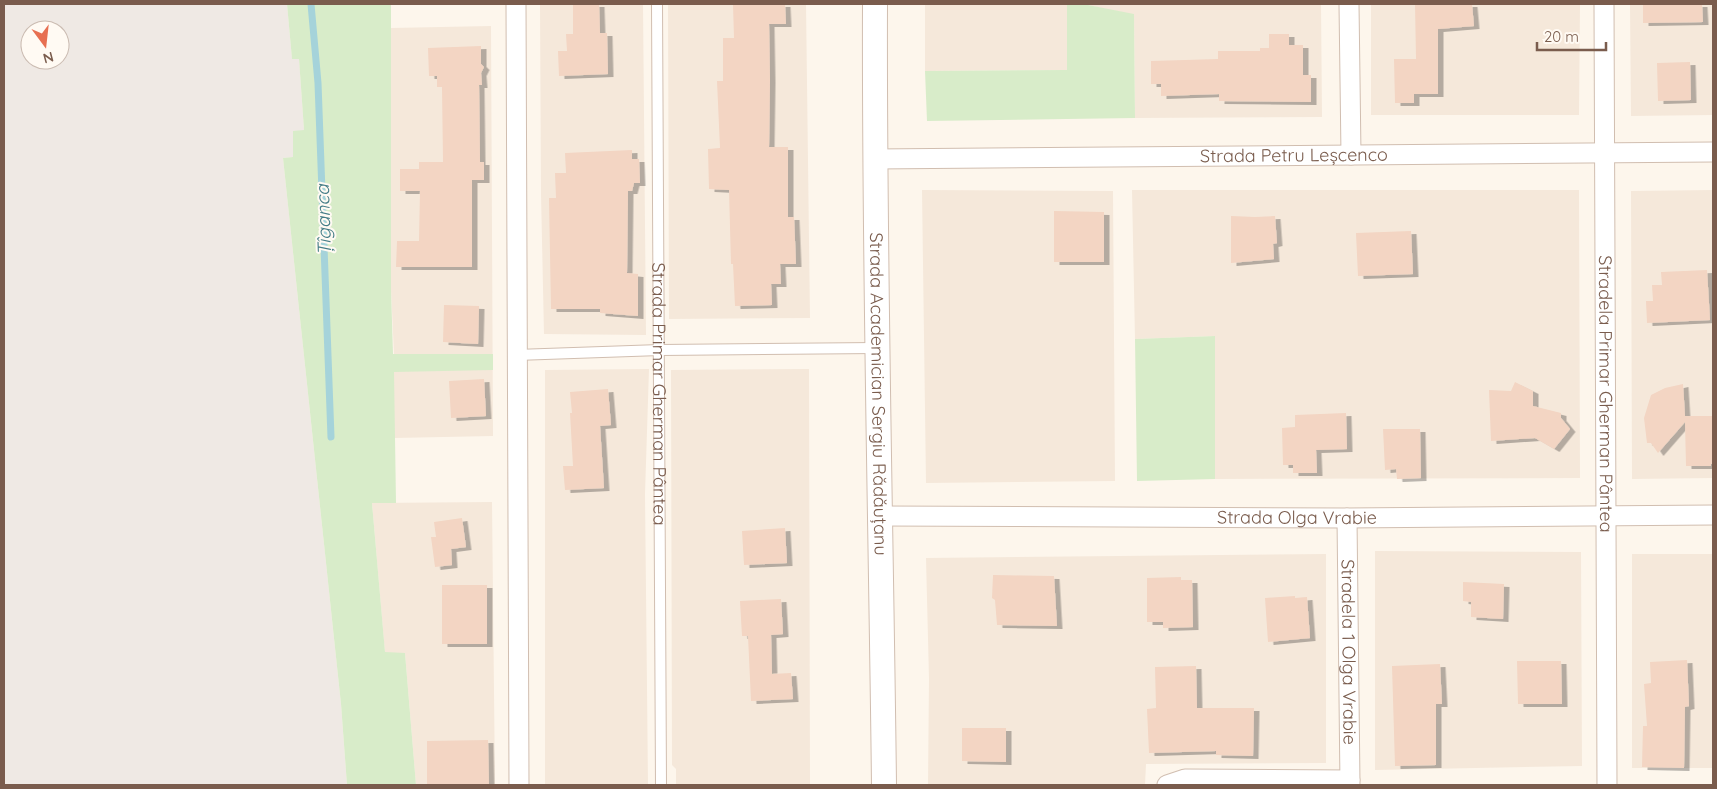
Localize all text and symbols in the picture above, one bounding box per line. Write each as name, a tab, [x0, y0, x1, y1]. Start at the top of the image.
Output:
north arrow	[20, 20, 70, 70]
scale bar	[1537, 20, 1606, 52]
text: 20 m	[1544, 27, 1579, 46]
text: N	[41, 48, 56, 68]
street label: Strada Petru Leșcenco	[1200, 143, 1388, 167]
water label: Țîganca	[310, 183, 336, 256]
street label: Strada Academician Sergiu Rădăuțanu	[865, 232, 893, 556]
street label: Stradela Primar Gherman Pântea	[1594, 255, 1618, 533]
street label: Strada Primar Gherman Pântea	[647, 262, 672, 526]
street label: Strada Olga Vrabie	[1217, 505, 1377, 529]
street label: Stradela 1 Olga Vrabie	[1336, 559, 1362, 745]

